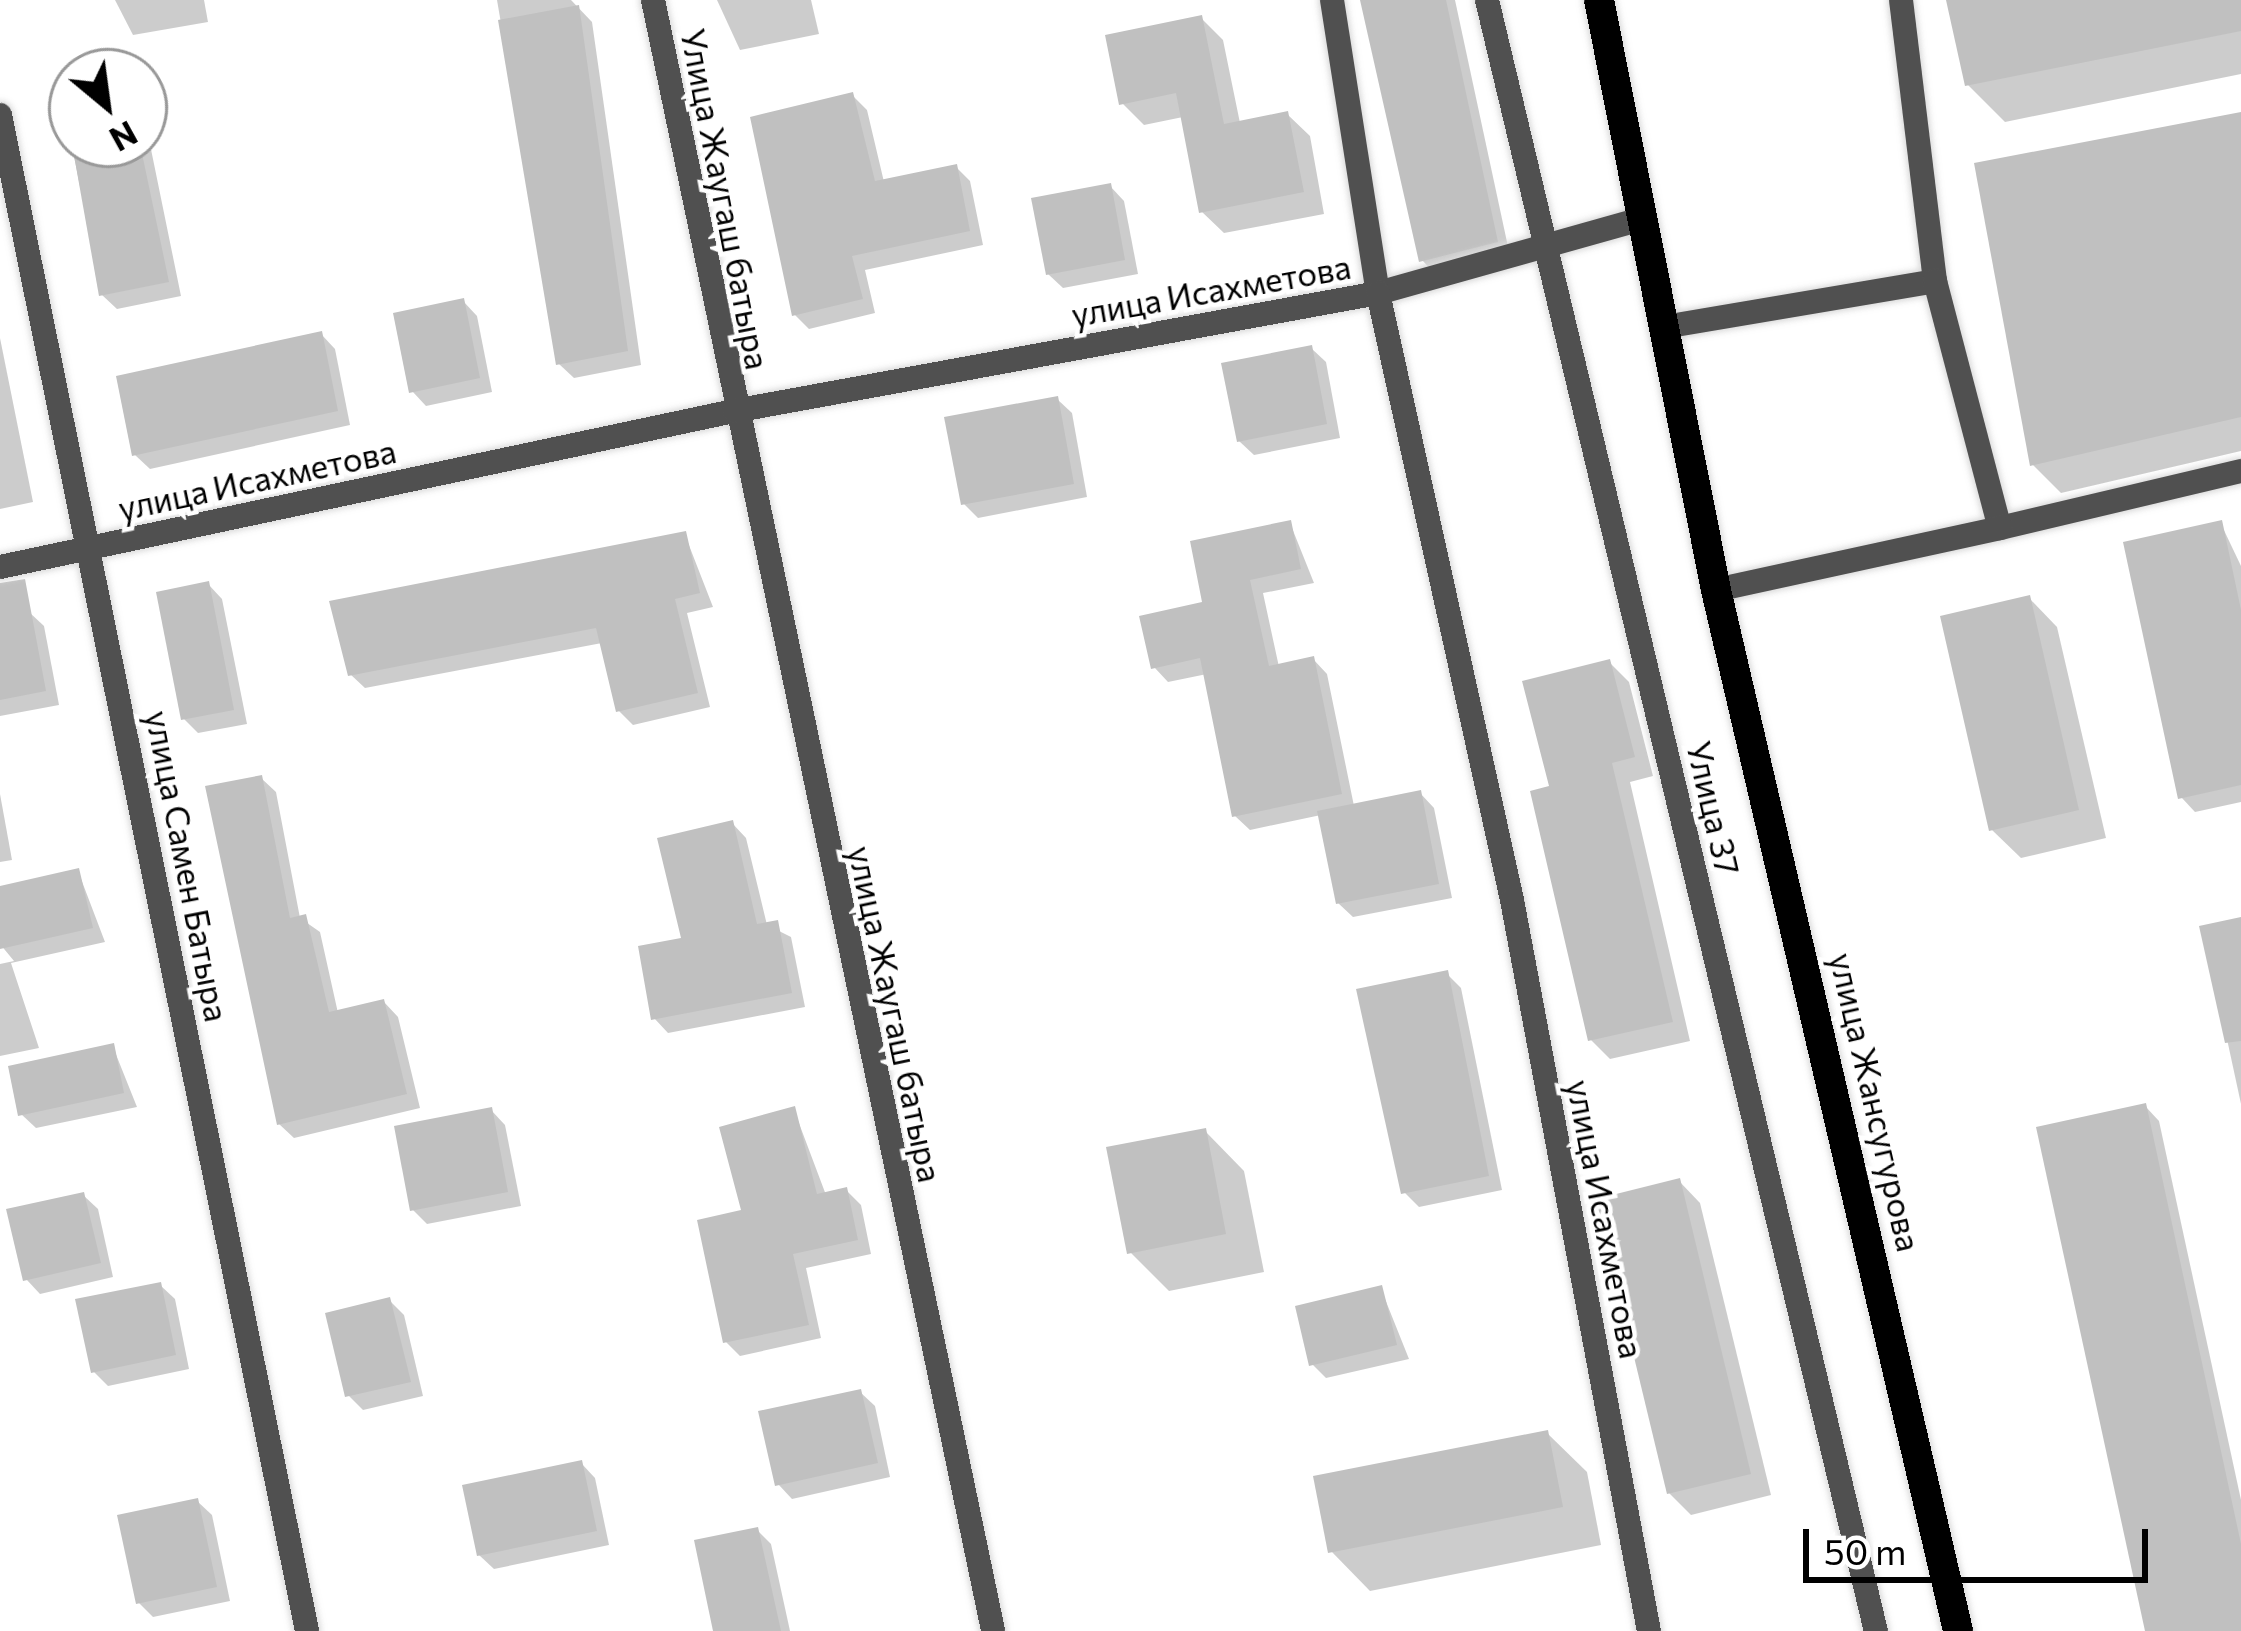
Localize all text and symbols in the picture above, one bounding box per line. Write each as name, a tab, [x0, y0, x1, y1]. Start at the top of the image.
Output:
street label: Улица Жаугаш батыра	[674, 25, 778, 373]
north arrow	[48, 48, 168, 168]
text: N	[103, 113, 145, 161]
street label: улица Исахметова	[1068, 246, 1354, 334]
street label: улица Исахметова	[115, 430, 399, 528]
street label: улица Самен Батыра	[138, 707, 238, 1025]
street label: Улица 37	[1679, 737, 1749, 879]
street label: улица Жаугаш батыра	[841, 842, 951, 1186]
street label: улица Жансугурова	[1822, 949, 1930, 1255]
street label: улица Исахметова	[1560, 1076, 1652, 1362]
scale bar	[1809, 1505, 2154, 1579]
text: 50 m	[1824, 1528, 1906, 1572]

